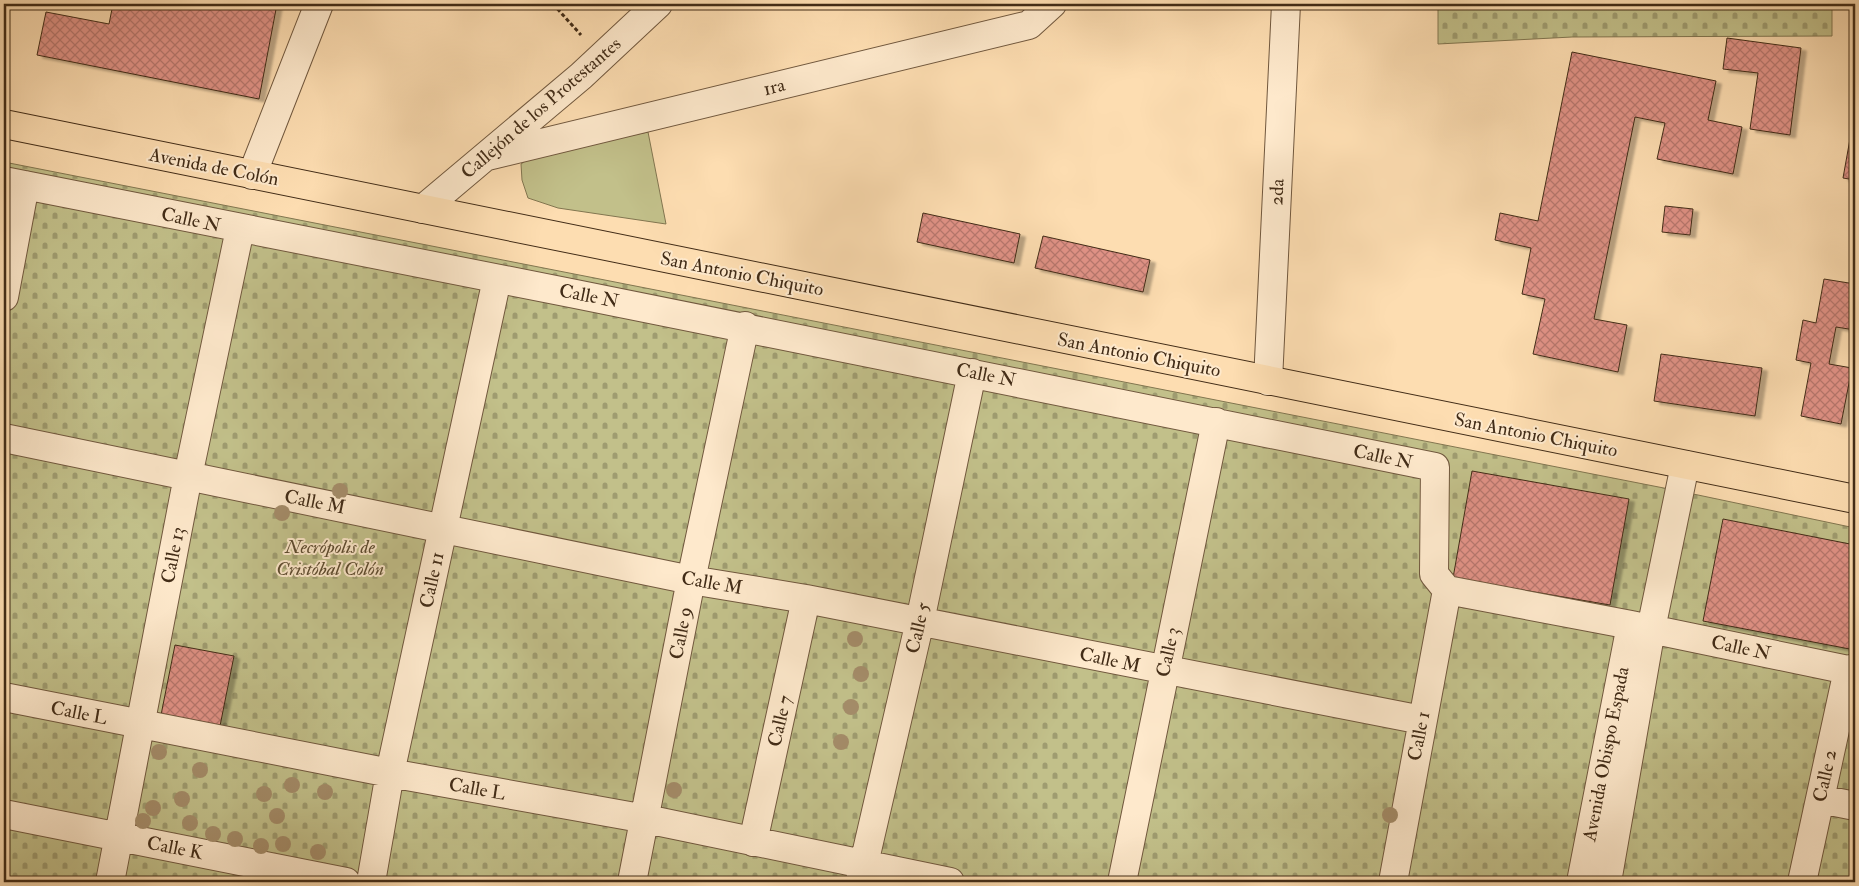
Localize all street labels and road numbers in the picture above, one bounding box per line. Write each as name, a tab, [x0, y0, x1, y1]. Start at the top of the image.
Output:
street label: Callejón de los Protestantes	[456, 32, 626, 184]
street label: 1ra	[761, 73, 788, 101]
street label: Avenida de Colón	[146, 142, 281, 191]
street label: 2da	[1264, 178, 1290, 206]
street label: Calle N	[159, 202, 223, 238]
street label: San Antonio Chiquito	[658, 246, 826, 302]
street label: Calle N	[557, 278, 621, 314]
street label: San Antonio Chiquito	[1055, 327, 1223, 383]
street label: Calle N	[954, 357, 1018, 393]
street label: San Antonio Chiquito	[1452, 407, 1620, 463]
street label: Calle N	[1351, 439, 1415, 475]
street label: Calle M	[282, 484, 348, 520]
street label: Calle 13	[156, 525, 190, 585]
street label: Calle 11	[414, 550, 450, 610]
street label: Calle M	[680, 566, 744, 600]
street label: Calle 5	[901, 600, 936, 656]
street label: Calle 9	[664, 605, 698, 661]
street label: Calle 3	[1151, 625, 1185, 679]
street label: Calle N	[1709, 630, 1773, 666]
street label: Calle M	[1077, 642, 1143, 678]
street label: Avenida Obispo Espada	[1577, 665, 1636, 844]
street label: Calle 7	[762, 693, 798, 749]
street label: Calle L	[49, 696, 109, 730]
street label: Calle 1	[1402, 709, 1436, 763]
street label: Calle 2	[1808, 748, 1842, 804]
street label: Calle L	[447, 772, 507, 806]
street label: Calle K	[145, 831, 206, 865]

